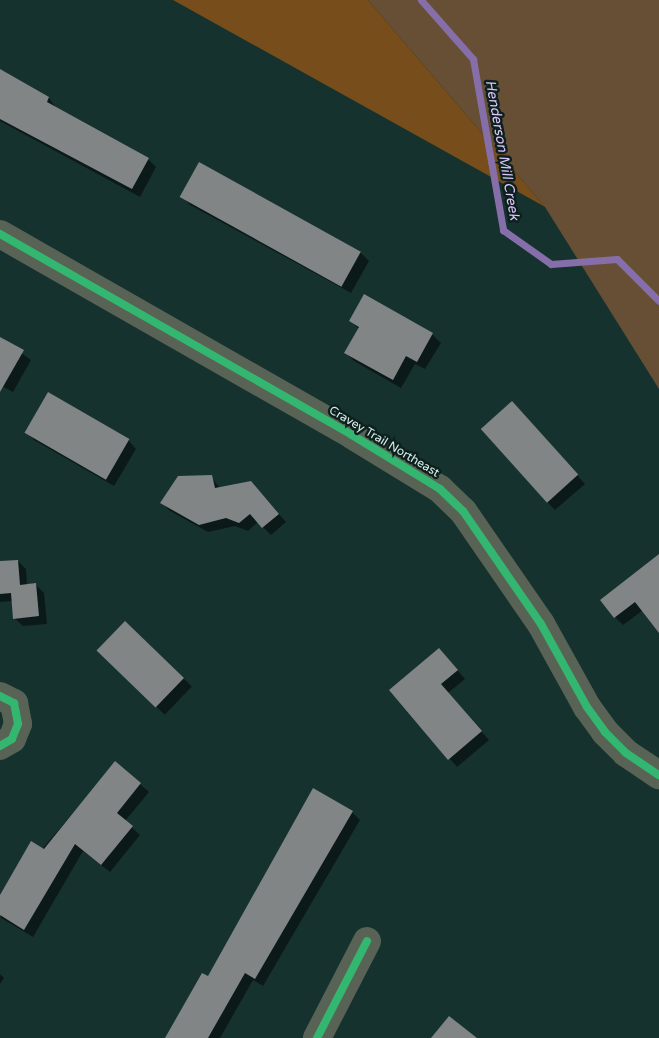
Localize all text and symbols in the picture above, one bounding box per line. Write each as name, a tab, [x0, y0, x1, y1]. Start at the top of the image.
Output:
water label: Henderson Mill Creek	[481, 79, 523, 221]
street label: Cravey Trail Northeast	[326, 403, 442, 481]

